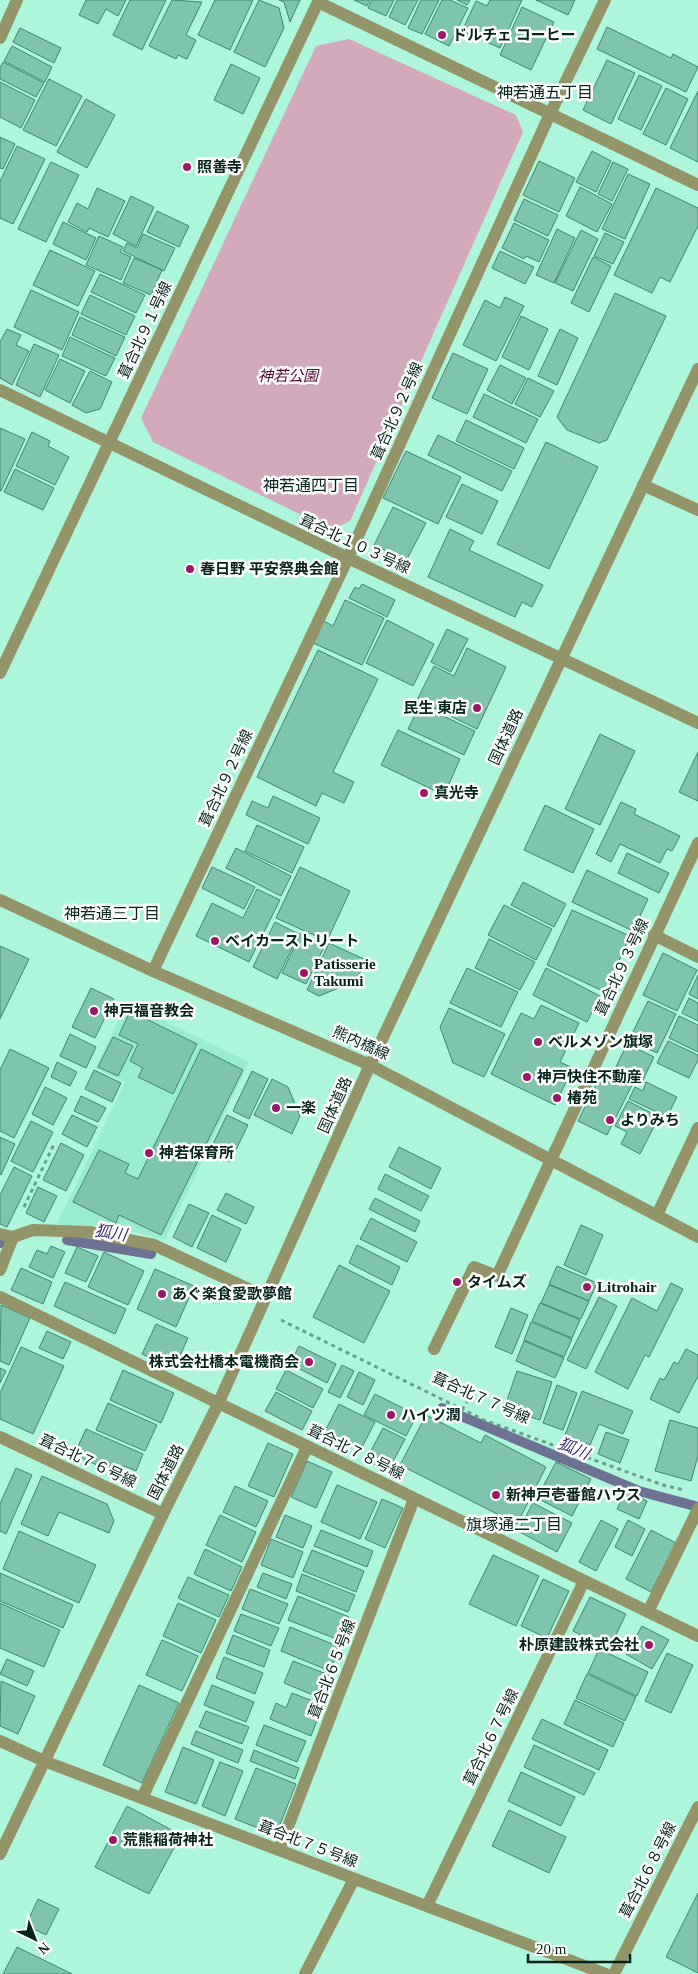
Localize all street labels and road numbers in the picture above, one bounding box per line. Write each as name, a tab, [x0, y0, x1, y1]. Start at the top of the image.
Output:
street label: 葺合北９１号線	[115, 279, 174, 381]
street label: 葺合北９２号線	[367, 359, 426, 462]
street label: 葺合北１０３号線	[297, 510, 413, 577]
street label: 国体道路	[486, 706, 526, 768]
street label: 葺合北９２号線	[196, 727, 255, 829]
street label: 葺合北９３号線	[592, 916, 651, 1018]
street label: 熊内橋線	[330, 1023, 392, 1063]
street label: 国体道路	[315, 1074, 355, 1136]
street label: 葺合北７７号線	[430, 1368, 533, 1427]
street label: 葺合北７８号線	[305, 1421, 407, 1482]
street label: 葺合北７６号線	[37, 1431, 139, 1490]
street label: 国体道路	[145, 1442, 187, 1502]
street label: 葺合北６５号線	[305, 1617, 358, 1721]
street label: 葺合北６７号線	[460, 1686, 521, 1788]
street label: 葺合北７５号線	[256, 1817, 360, 1870]
street label: 葺合北６８号線	[616, 1819, 679, 1920]

